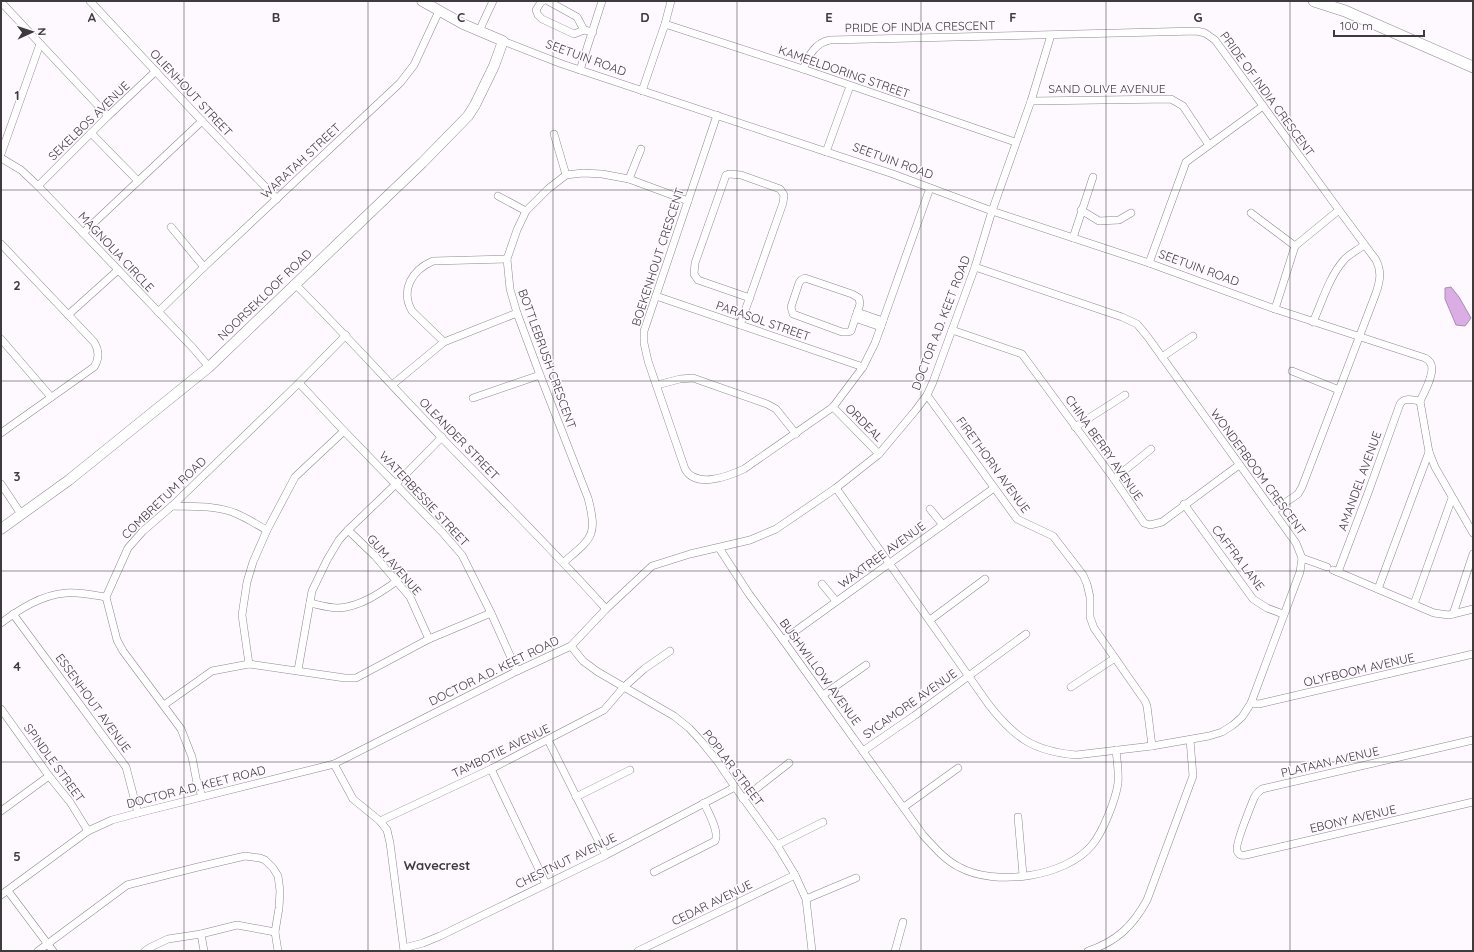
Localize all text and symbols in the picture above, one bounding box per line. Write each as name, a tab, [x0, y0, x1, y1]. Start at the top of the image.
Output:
text: A	[88, 9, 97, 25]
text: B	[272, 9, 280, 25]
text: C	[457, 9, 465, 25]
text: D	[640, 9, 650, 25]
text: E	[825, 9, 833, 25]
text: F	[1009, 9, 1017, 25]
text: G	[1193, 9, 1203, 25]
north arrow	[12, 12, 52, 52]
scale bar	[1334, 12, 1424, 38]
street label: PRIDE OF INDIA CRESCENT	[845, 18, 995, 35]
text: 100 m	[1340, 18, 1373, 33]
text: N	[35, 27, 49, 36]
street label: PRIDE OF INDIA CRESCENT	[1217, 28, 1318, 159]
street label: SEETUIN ROAD	[544, 36, 629, 79]
street label: KAMEELDORING STREET	[777, 42, 912, 101]
street label: OLIENHOUT STREET	[147, 46, 236, 139]
street label: SEKELBOS AVENUE	[45, 78, 133, 163]
street label: SAND OLIVE AVENUE	[1048, 81, 1166, 96]
text: 1	[14, 87, 20, 103]
street label: WARATAH STREET	[258, 120, 344, 201]
street label: SEETUIN ROAD	[851, 139, 936, 182]
street label: BOEKENHOUT CRESCENT	[628, 186, 687, 328]
street label: MAGNOLIA CIRCLE	[75, 208, 157, 295]
street label: NOORSEKLOOF ROAD	[214, 246, 315, 343]
street label: SEETUIN ROAD	[1157, 246, 1242, 289]
street label: DOCTOR A.D. KEET ROAD	[908, 253, 973, 392]
text: 2	[13, 277, 21, 293]
street label: BOTTLEBRUSH CRESCENT	[515, 287, 580, 431]
street label: PARASOL STREET	[714, 297, 812, 344]
street label: CHINA BERRY AVENUE	[1062, 392, 1147, 503]
street label: OLEANDER STREET	[416, 394, 502, 483]
street label: ORDEAL	[842, 401, 887, 445]
street label: WONDERBOOM CRESCENT	[1208, 406, 1309, 538]
street label: FIRETHORN AVENUE	[953, 414, 1033, 516]
street label: AMANDEL AVENUE	[1335, 429, 1385, 533]
street label: WATERBESSIE STREET	[376, 448, 472, 549]
street label: COMBRETUM ROAD	[118, 453, 209, 542]
text: 3	[14, 468, 21, 484]
street label: WAXTREE AVENUE	[835, 518, 928, 591]
street label: CAFFRA LANE	[1209, 522, 1268, 593]
street label: GUM AVENUE	[364, 531, 425, 598]
street label: BUSHWILLOW AVENUE	[777, 615, 864, 728]
street label: DOCTOR A.D. KEET ROAD	[426, 632, 562, 709]
street label: OLYFBOOM AVENUE	[1302, 649, 1416, 690]
street label: ESSENHOUT AVENUE	[53, 650, 134, 755]
text: 4	[13, 658, 21, 674]
street label: SYCAMORE AVENUE	[860, 665, 960, 742]
street label: SPINDLE STREET	[21, 720, 88, 805]
street label: TAMBOTIE AVENUE	[449, 720, 552, 781]
street label: POPLAR STREET	[700, 726, 767, 809]
street label: PLATAAN AVENUE	[1279, 743, 1381, 780]
street label: DOCTOR A.D. KEET ROAD	[125, 762, 267, 811]
street label: EBONY AVENUE	[1308, 801, 1398, 836]
street label: CHESTNUT AVENUE	[513, 829, 619, 892]
text: 5	[13, 848, 21, 864]
district label: Wavecrest	[404, 857, 470, 873]
street label: CEDAR AVENUE	[669, 876, 755, 929]

